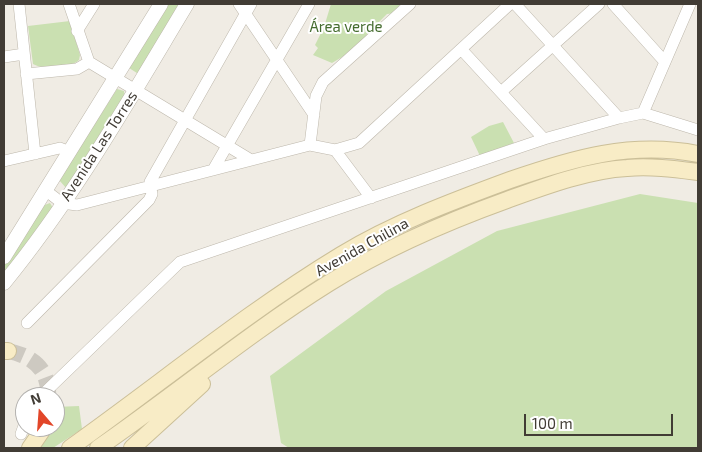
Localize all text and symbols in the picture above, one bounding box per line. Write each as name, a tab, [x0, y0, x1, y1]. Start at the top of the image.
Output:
park label: Área verde	[309, 18, 383, 36]
street label: Avenida Las Torres	[57, 88, 141, 204]
street label: Avenida Chilina	[312, 214, 412, 280]
north arrow	[15, 387, 65, 437]
text: N	[28, 389, 43, 408]
scale bar	[527, 404, 676, 436]
text: 100 m	[532, 414, 573, 432]

